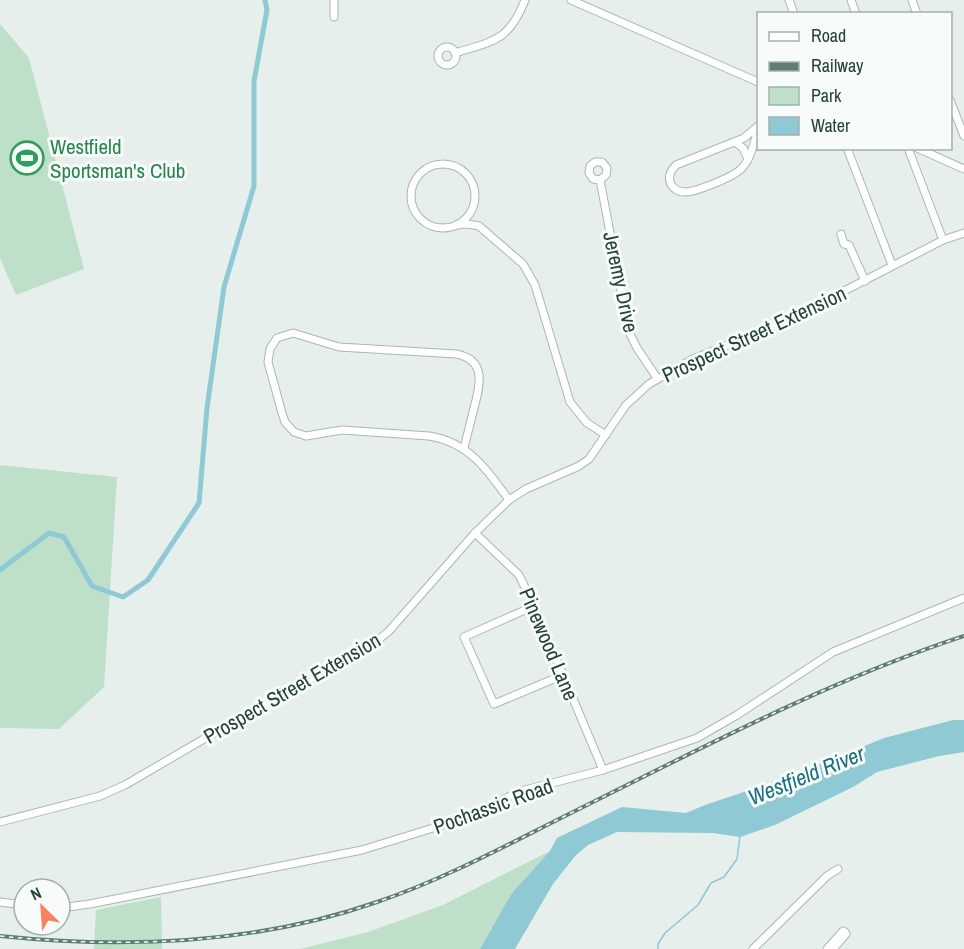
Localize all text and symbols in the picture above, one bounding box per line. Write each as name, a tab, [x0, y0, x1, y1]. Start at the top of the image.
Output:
legend	[757, 12, 952, 150]
text: Road	[811, 23, 846, 48]
text: Railway	[811, 53, 864, 78]
text: Park	[811, 83, 842, 108]
text: Water	[811, 113, 850, 138]
place label: Westfield Sportsman's Club	[50, 132, 185, 185]
sports icon: Westfield Sportsman's Club	[9, 140, 45, 176]
street label: Jeremy Drive	[596, 229, 646, 335]
street label: Prospect Street Extension	[657, 279, 851, 389]
street label: Pinewood Lane	[512, 583, 586, 705]
street label: Prospect Street Extension	[198, 625, 386, 751]
water label: Westfield River	[743, 738, 870, 812]
street label: Pochassic Road	[429, 771, 557, 841]
north arrow	[12, 877, 72, 937]
text: N	[27, 881, 45, 905]

